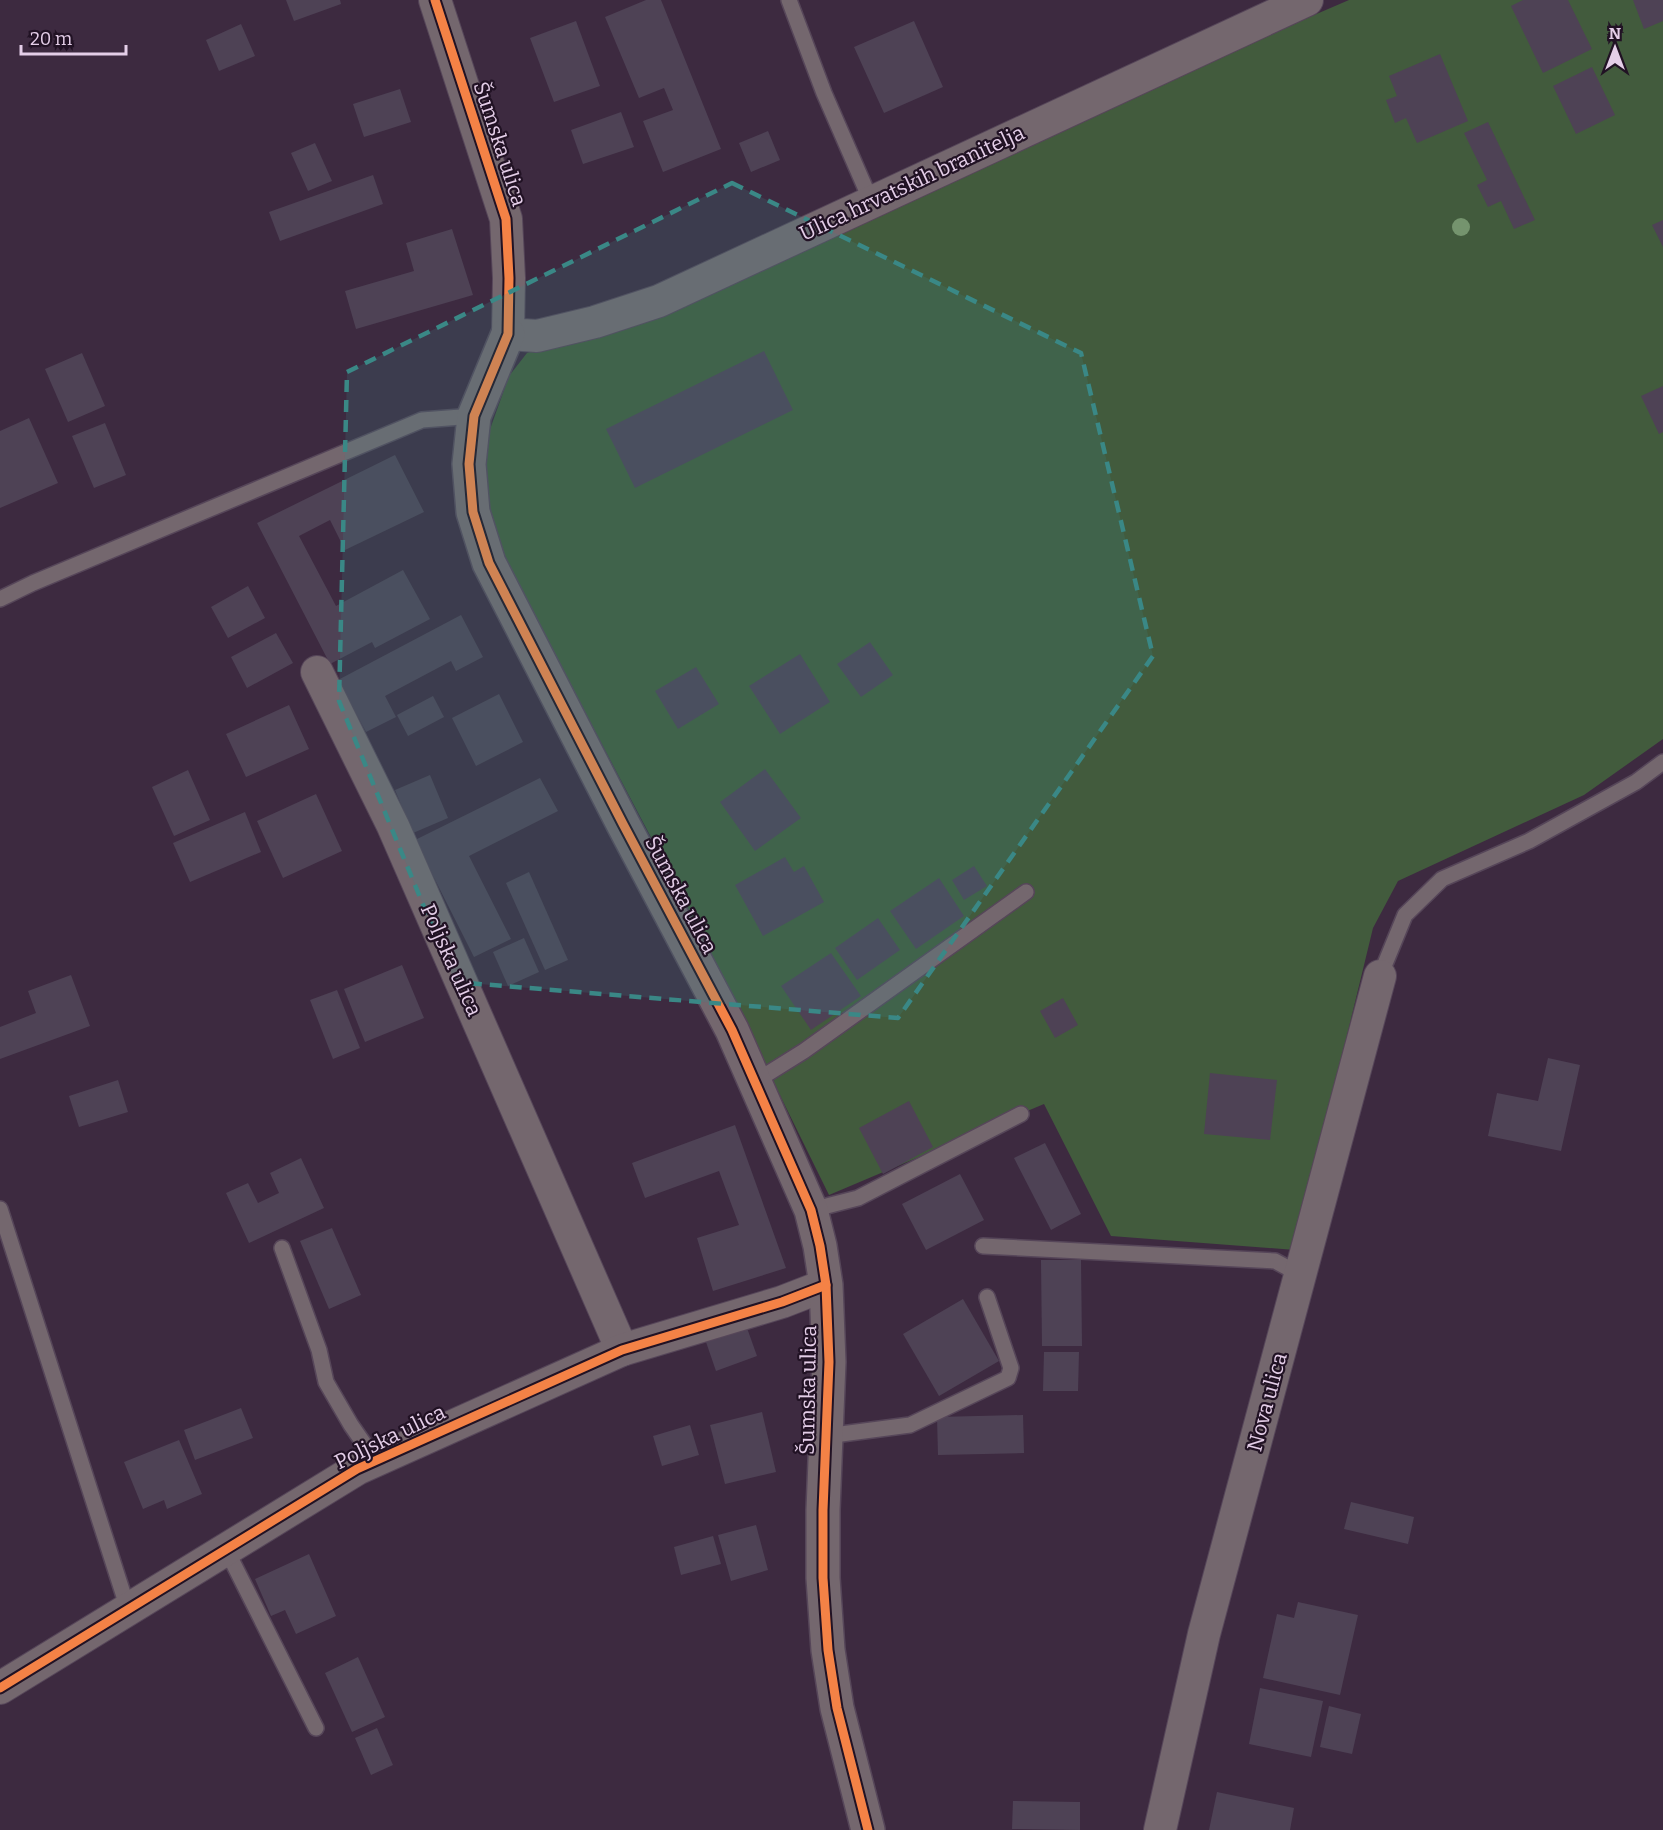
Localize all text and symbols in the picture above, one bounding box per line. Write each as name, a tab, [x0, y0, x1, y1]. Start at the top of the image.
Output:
scale bar	[21, 18, 126, 56]
north arrow	[1585, 18, 1645, 78]
text: N	[1609, 24, 1621, 43]
text: 20 m	[30, 28, 72, 50]
street label: Šumska ulica	[468, 78, 533, 210]
street label: Ulica hrvatskih branitelja	[795, 119, 1029, 247]
street label: Šumska ulica	[639, 832, 723, 959]
street label: Poljska ulica	[415, 900, 488, 1021]
street label: Šumska ulica	[794, 1325, 822, 1455]
street label: Nova ulica	[1241, 1349, 1293, 1454]
street label: Poljska ulica	[330, 1399, 450, 1475]

